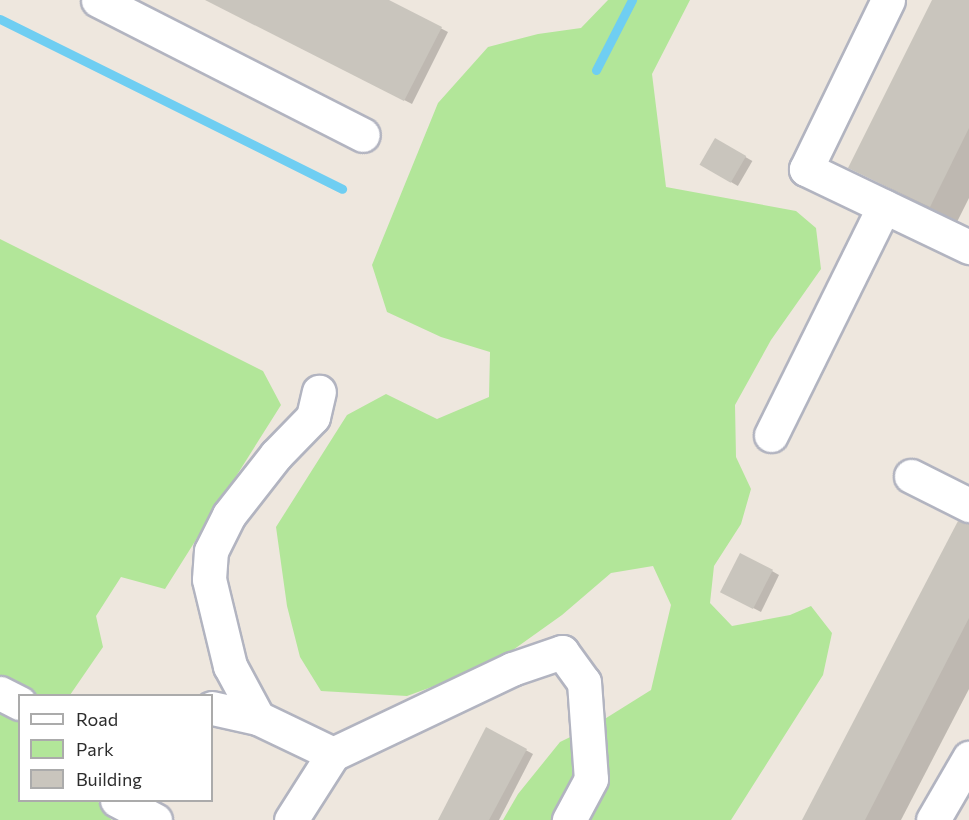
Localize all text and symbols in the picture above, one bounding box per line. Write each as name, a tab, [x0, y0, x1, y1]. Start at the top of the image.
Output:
legend	[18, 694, 213, 802]
text: Road	[76, 708, 118, 730]
text: Park	[76, 738, 114, 760]
text: Building	[76, 768, 142, 790]

